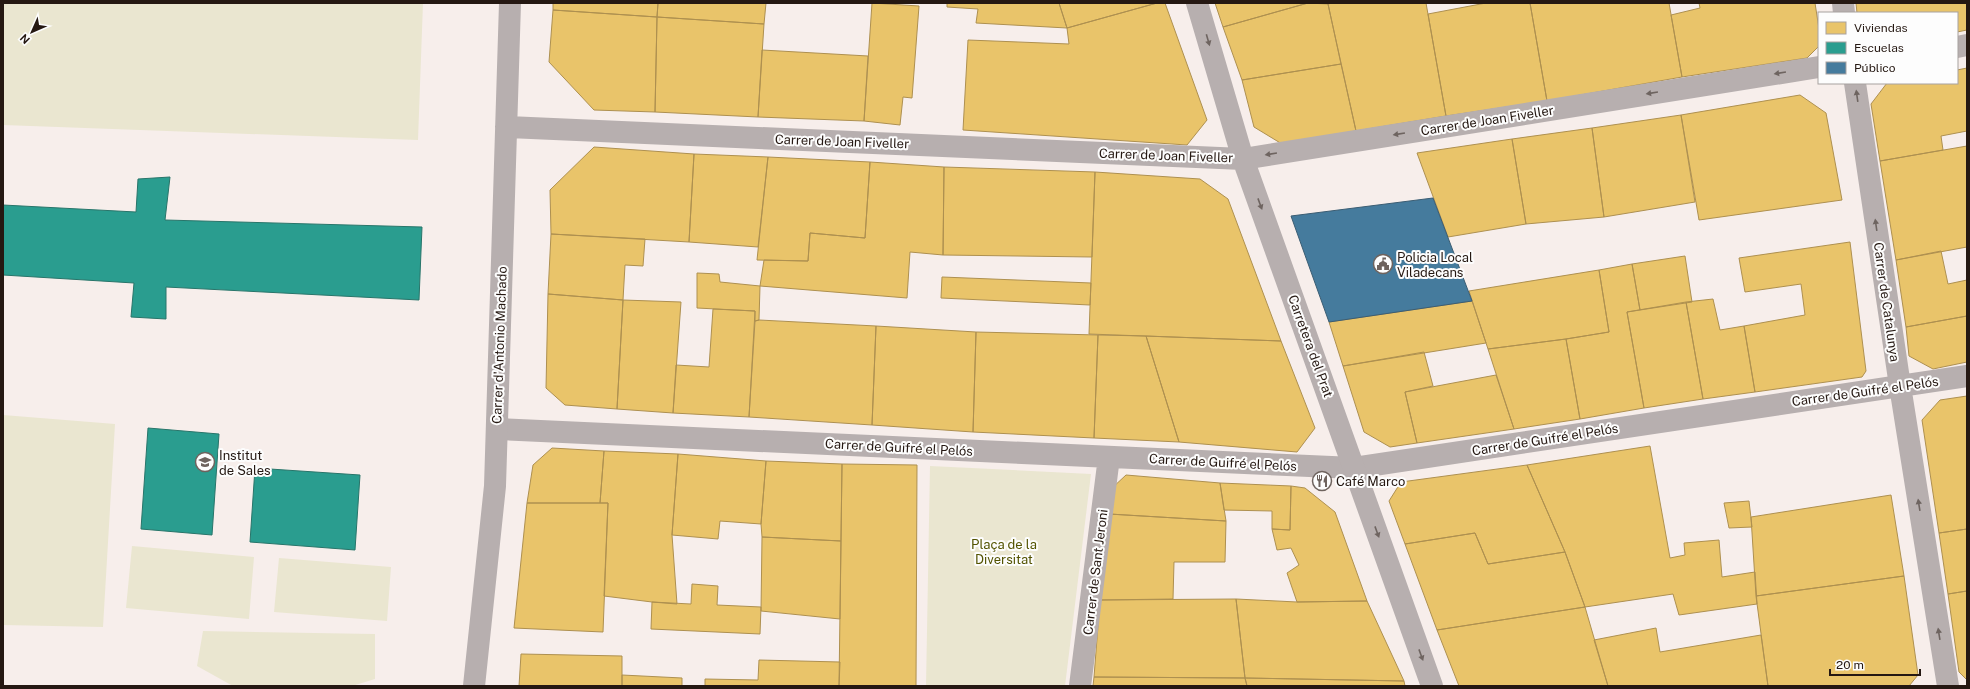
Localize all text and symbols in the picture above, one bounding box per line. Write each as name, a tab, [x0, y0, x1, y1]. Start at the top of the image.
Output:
north arrow	[12, 12, 52, 52]
legend	[1818, 12, 1958, 84]
text: Viviendas	[1854, 21, 1908, 35]
text: N	[18, 32, 32, 46]
one-way arrow	[1205, 35, 1211, 47]
text: Escuelas	[1854, 41, 1904, 55]
text: Público	[1854, 61, 1896, 75]
one-way arrow	[1774, 70, 1787, 76]
one-way arrow	[1646, 90, 1658, 96]
one-way arrow	[1854, 90, 1860, 102]
street label: Carrer de Joan Fiveller	[1420, 103, 1555, 138]
one-way arrow	[1393, 131, 1405, 137]
street label: Carrer de Joan Fiveller	[775, 132, 909, 151]
street label: Carrer de Joan Fiveller	[1099, 146, 1233, 165]
one-way arrow	[1265, 151, 1277, 157]
one-way arrow	[1257, 199, 1263, 211]
one-way arrow	[1873, 218, 1879, 231]
street label: Carrer de Catalunya	[1871, 241, 1902, 363]
place label: Policia Local Viladecans	[1397, 250, 1473, 280]
public building icon: Policia Local Viladecans	[1372, 253, 1394, 275]
street label: Carrer d'Antonio Machado	[489, 266, 510, 424]
street label: Carretera del Prat	[1285, 293, 1336, 399]
street label: Carrer de Guifré el Pelós	[1791, 374, 1939, 409]
street label: Carrer de Guifré el Pelós	[1471, 421, 1619, 458]
street label: Carrer de Guifré el Pelós	[825, 436, 973, 459]
place label: Institut de Sales	[219, 448, 271, 478]
school or university icon: Institut de Sales	[194, 451, 216, 473]
street label: Carrer de Guifré el Pelós	[1149, 451, 1297, 474]
restaurant icon: Café Marco	[1311, 470, 1333, 492]
place label: Café Marco	[1336, 474, 1405, 489]
one-way arrow	[1916, 499, 1922, 511]
street label: Carrer de Sant Jeroni	[1080, 508, 1111, 636]
one-way arrow	[1375, 527, 1381, 539]
park label: Plaça de la Diversitat	[971, 537, 1037, 567]
one-way arrow	[1936, 628, 1942, 640]
one-way arrow	[1418, 649, 1424, 661]
scale bar	[1830, 651, 1920, 677]
text: 20 m	[1836, 658, 1864, 672]

